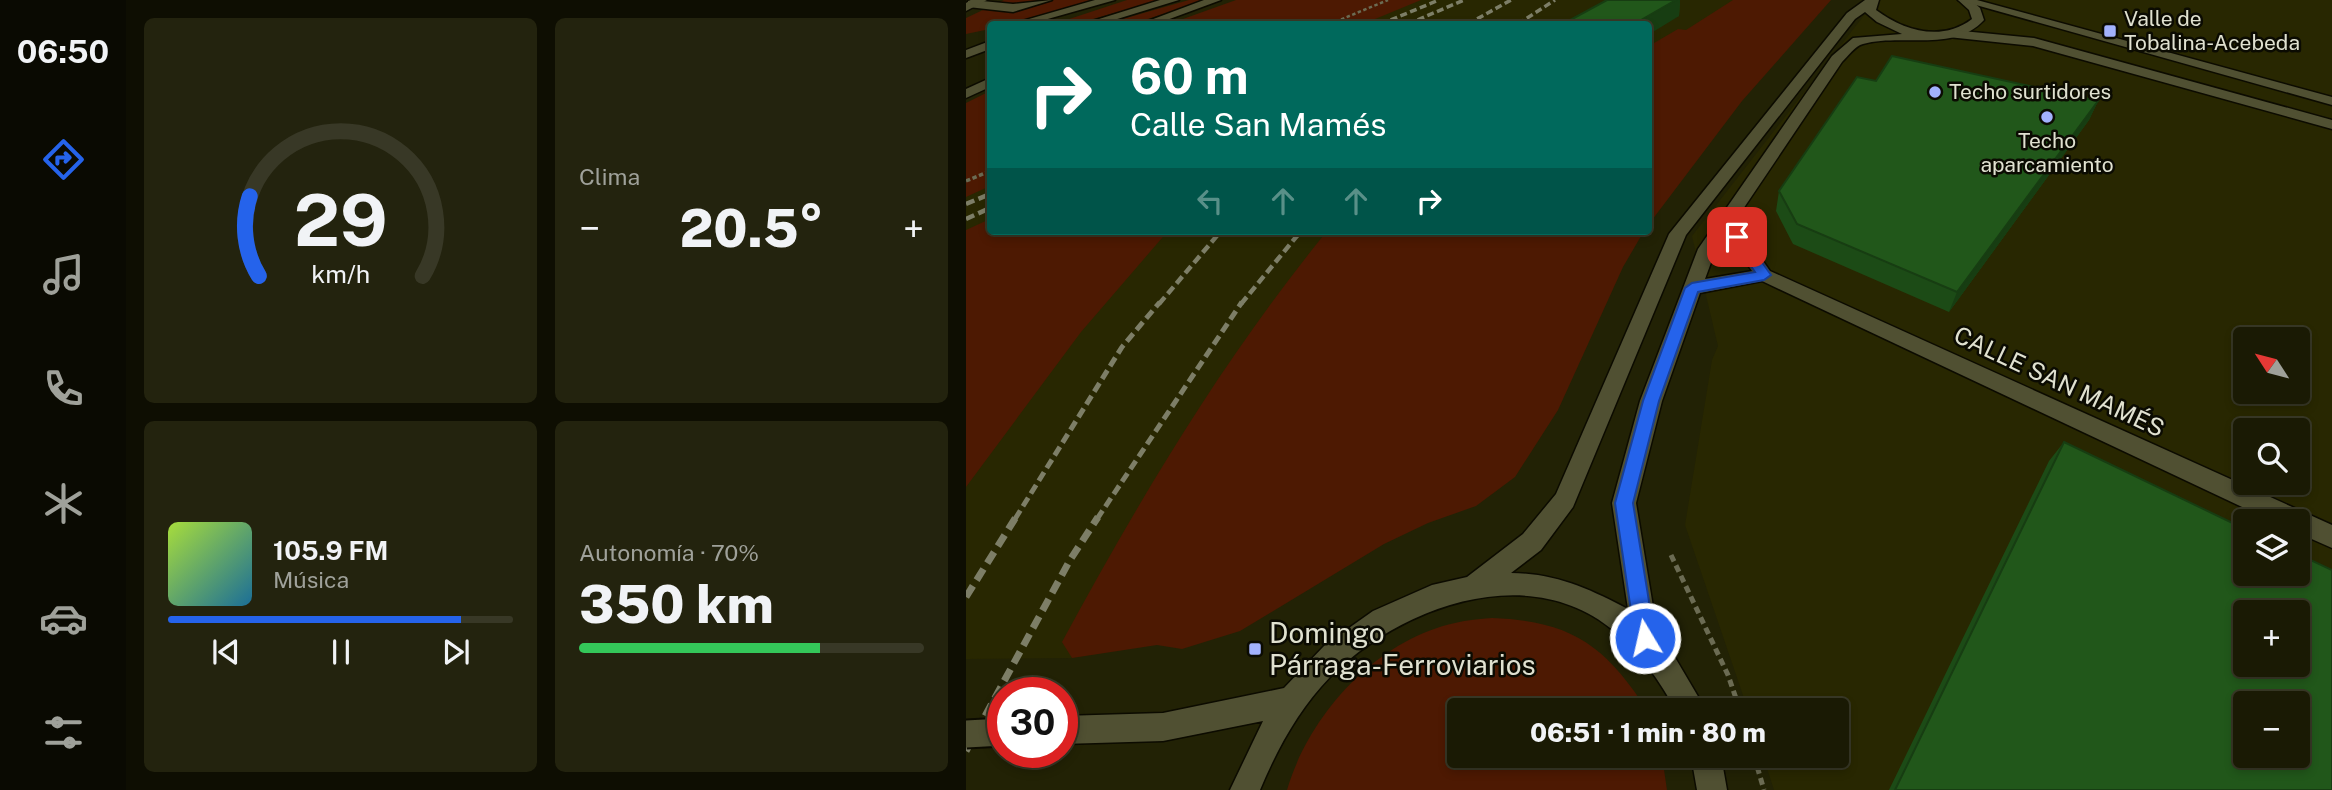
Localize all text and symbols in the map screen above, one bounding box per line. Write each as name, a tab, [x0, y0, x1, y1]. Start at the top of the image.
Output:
place label: Valle de Tobalina-Acebeda	[2124, 6, 2300, 55]
marker: Valle de Tobalina-Acebeda	[2102, 23, 2118, 39]
text: 06:50	[17, 33, 109, 70]
text: 60 m	[1130, 47, 1249, 105]
icon: right	[1015, 49, 1106, 140]
place label: Techo surtidores	[1949, 79, 2111, 104]
marker: Techo surtidores	[1927, 84, 1943, 100]
text: Calle San Mamés	[1130, 106, 1386, 143]
marker: Techo aparcamiento	[2039, 109, 2055, 125]
place label: Techo aparcamiento	[1980, 128, 2114, 177]
icon: directions	[39, 135, 88, 184]
text: Clima	[579, 163, 640, 190]
text: 29	[293, 178, 388, 263]
icon: left	[1191, 182, 1229, 220]
icon: ahead	[1264, 182, 1302, 220]
icon: ahead	[1337, 182, 1375, 220]
icon: right	[1410, 182, 1448, 220]
text: 20.5°	[679, 198, 824, 259]
text: −	[579, 206, 600, 251]
text: +	[903, 206, 924, 251]
pin	[1707, 207, 1767, 267]
icon: arrive	[1718, 218, 1756, 256]
icon: music	[39, 250, 88, 299]
text: km/h	[311, 259, 370, 289]
street label: CALLE SAN MAMÉS	[1950, 320, 2169, 442]
north arrow	[2233, 327, 2310, 404]
map controls	[2233, 327, 2310, 768]
icon: phone	[39, 364, 88, 413]
button: search	[2233, 418, 2310, 495]
icon: climate	[39, 479, 88, 528]
button: layers	[2233, 509, 2310, 586]
text: 105.9 FM	[273, 535, 388, 566]
text: Autonomía · 70%	[579, 539, 759, 566]
text: Música	[273, 566, 349, 593]
text: 350 km	[579, 574, 774, 635]
icon: car	[39, 594, 88, 643]
button: +	[2233, 600, 2310, 677]
position arrow	[1608, 601, 1682, 675]
place label: Domingo Párraga-Ferroviarios	[1269, 616, 1536, 681]
icon: previous	[207, 633, 245, 671]
icon: pause	[322, 633, 360, 671]
icon: next	[437, 633, 475, 671]
marker: Domingo Párraga-Ferroviarios	[1247, 641, 1263, 657]
speed limit sign: 30	[987, 677, 1078, 768]
button: −	[2233, 691, 2310, 768]
icon: filters	[39, 708, 88, 757]
text: 06:51 · 1 min · 80 m	[1530, 717, 1766, 748]

